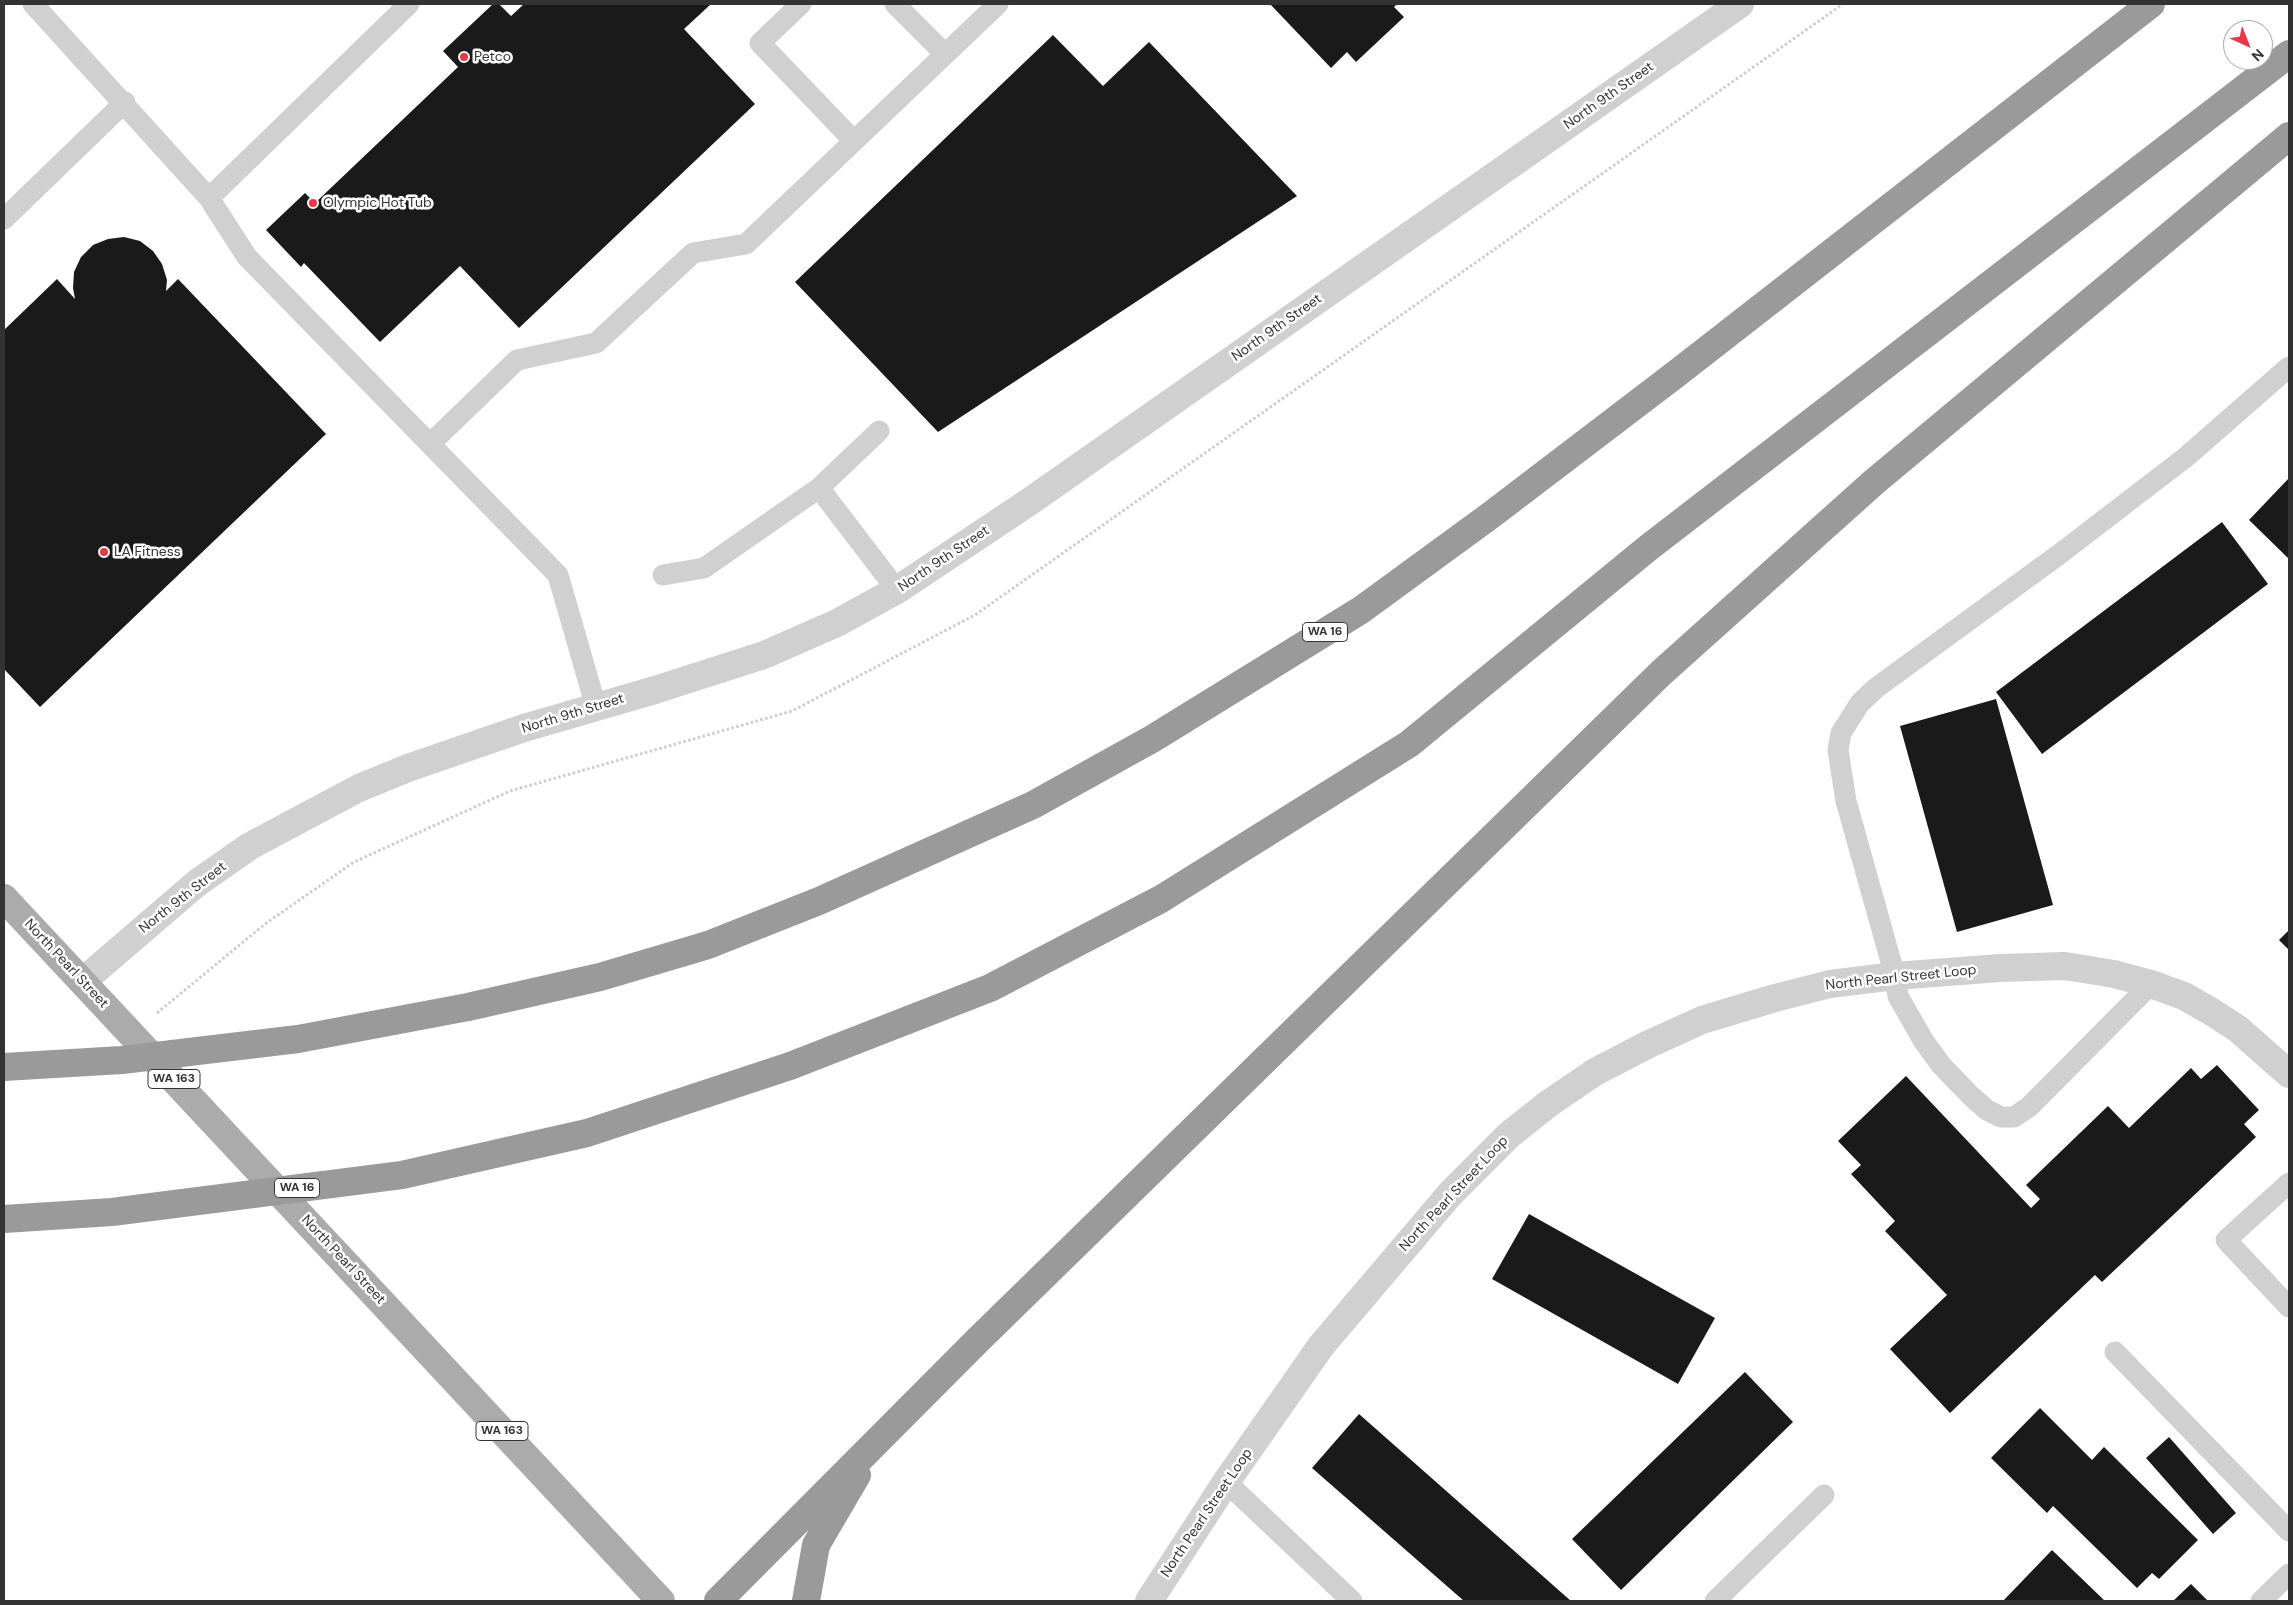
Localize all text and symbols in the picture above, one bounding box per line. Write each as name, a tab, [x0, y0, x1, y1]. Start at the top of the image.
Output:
north arrow	[2223, 20, 2273, 70]
text: N	[2248, 45, 2268, 65]
place label: Petco	[474, 49, 511, 65]
marker: Petco	[458, 51, 470, 63]
street label: North 9th Street	[1561, 59, 1657, 133]
place label: Olympic Hot Tub	[323, 195, 432, 211]
marker: Olympic Hot Tub	[307, 197, 319, 209]
street label: North 9th Street	[1229, 291, 1325, 365]
street label: North 9th Street	[895, 522, 993, 596]
place label: LA Fitness	[114, 544, 181, 560]
marker: LA Fitness	[98, 546, 110, 558]
road number: WA 16	[1302, 622, 1348, 642]
street label: North 9th Street	[520, 690, 626, 738]
street label: North 9th Street	[136, 859, 230, 937]
street label: North Pearl Street	[21, 916, 111, 1012]
street label: North Pearl Street Loop	[1825, 962, 1977, 994]
road number: WA 163	[148, 1070, 200, 1088]
street label: North Pearl Street Loop	[1396, 1133, 1512, 1255]
road number: WA 16	[274, 1178, 320, 1198]
street label: North Pearl Street	[298, 1212, 388, 1308]
road number: WA 163	[476, 1422, 528, 1440]
street label: North Pearl Street Loop	[1158, 1445, 1256, 1581]

